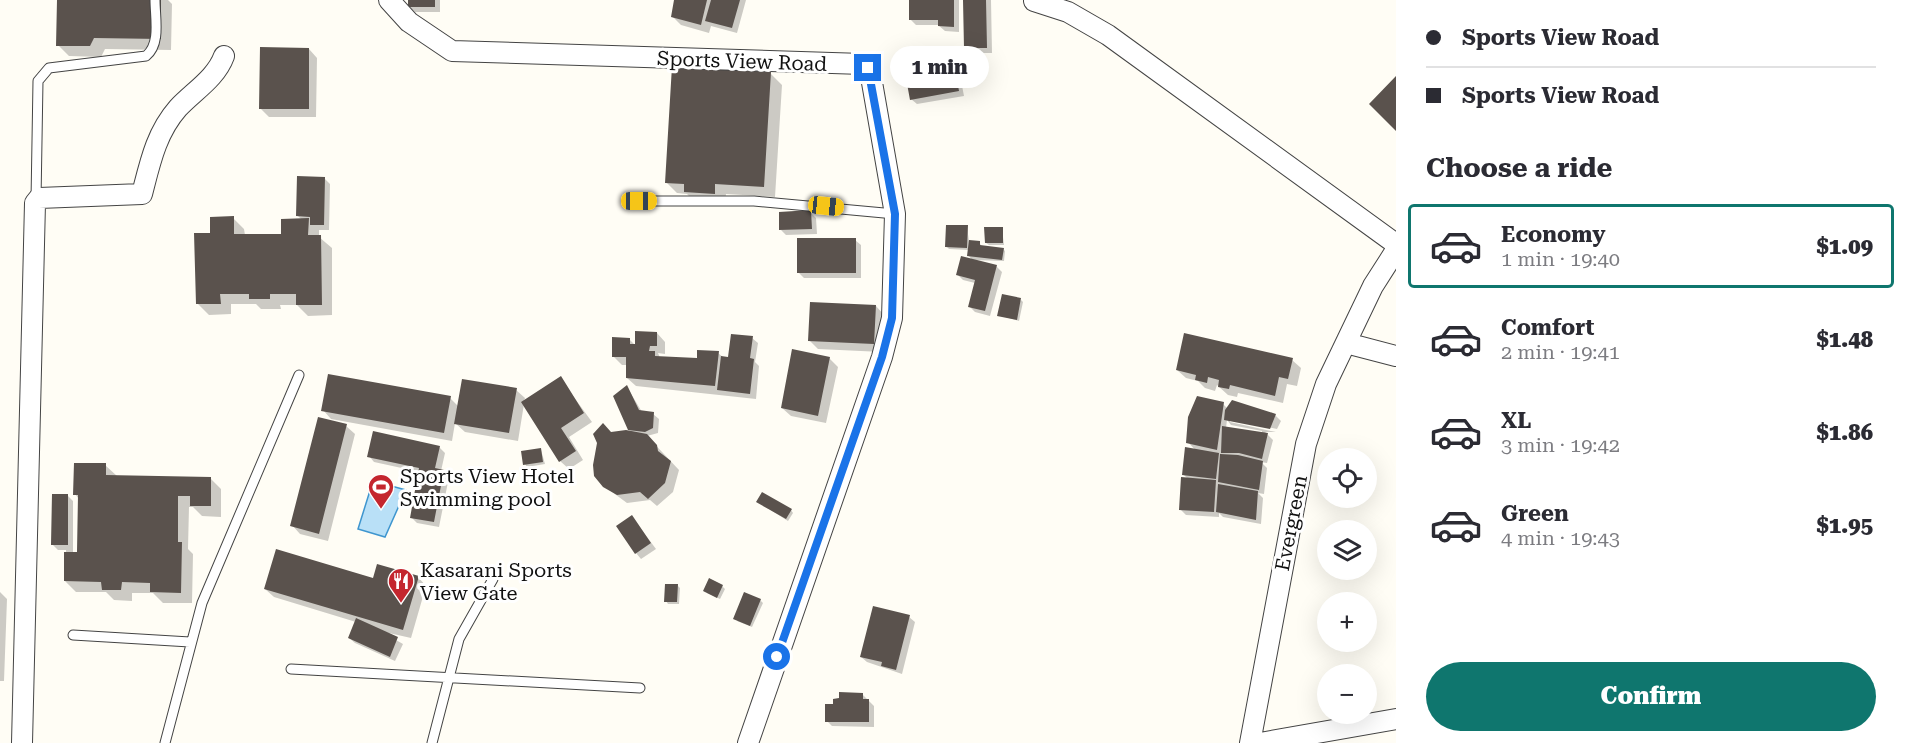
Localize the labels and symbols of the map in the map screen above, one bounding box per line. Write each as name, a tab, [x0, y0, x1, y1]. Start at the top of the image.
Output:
street label: Sports View Road	[657, 46, 828, 76]
callout: 1 min	[889, 47, 988, 89]
route end	[854, 54, 881, 81]
car	[621, 192, 657, 210]
car	[807, 195, 845, 217]
place label: Sports View Hotel Swimming pool	[400, 464, 574, 511]
sports icon: Sports View Hotel Swimming pool	[366, 472, 396, 510]
street label: Evergreen	[1270, 473, 1312, 573]
place label: Kasarani Sports View Gate	[420, 558, 572, 605]
restaurant icon: Kasarani Sports View Gate	[386, 566, 416, 604]
route start	[763, 643, 790, 670]

